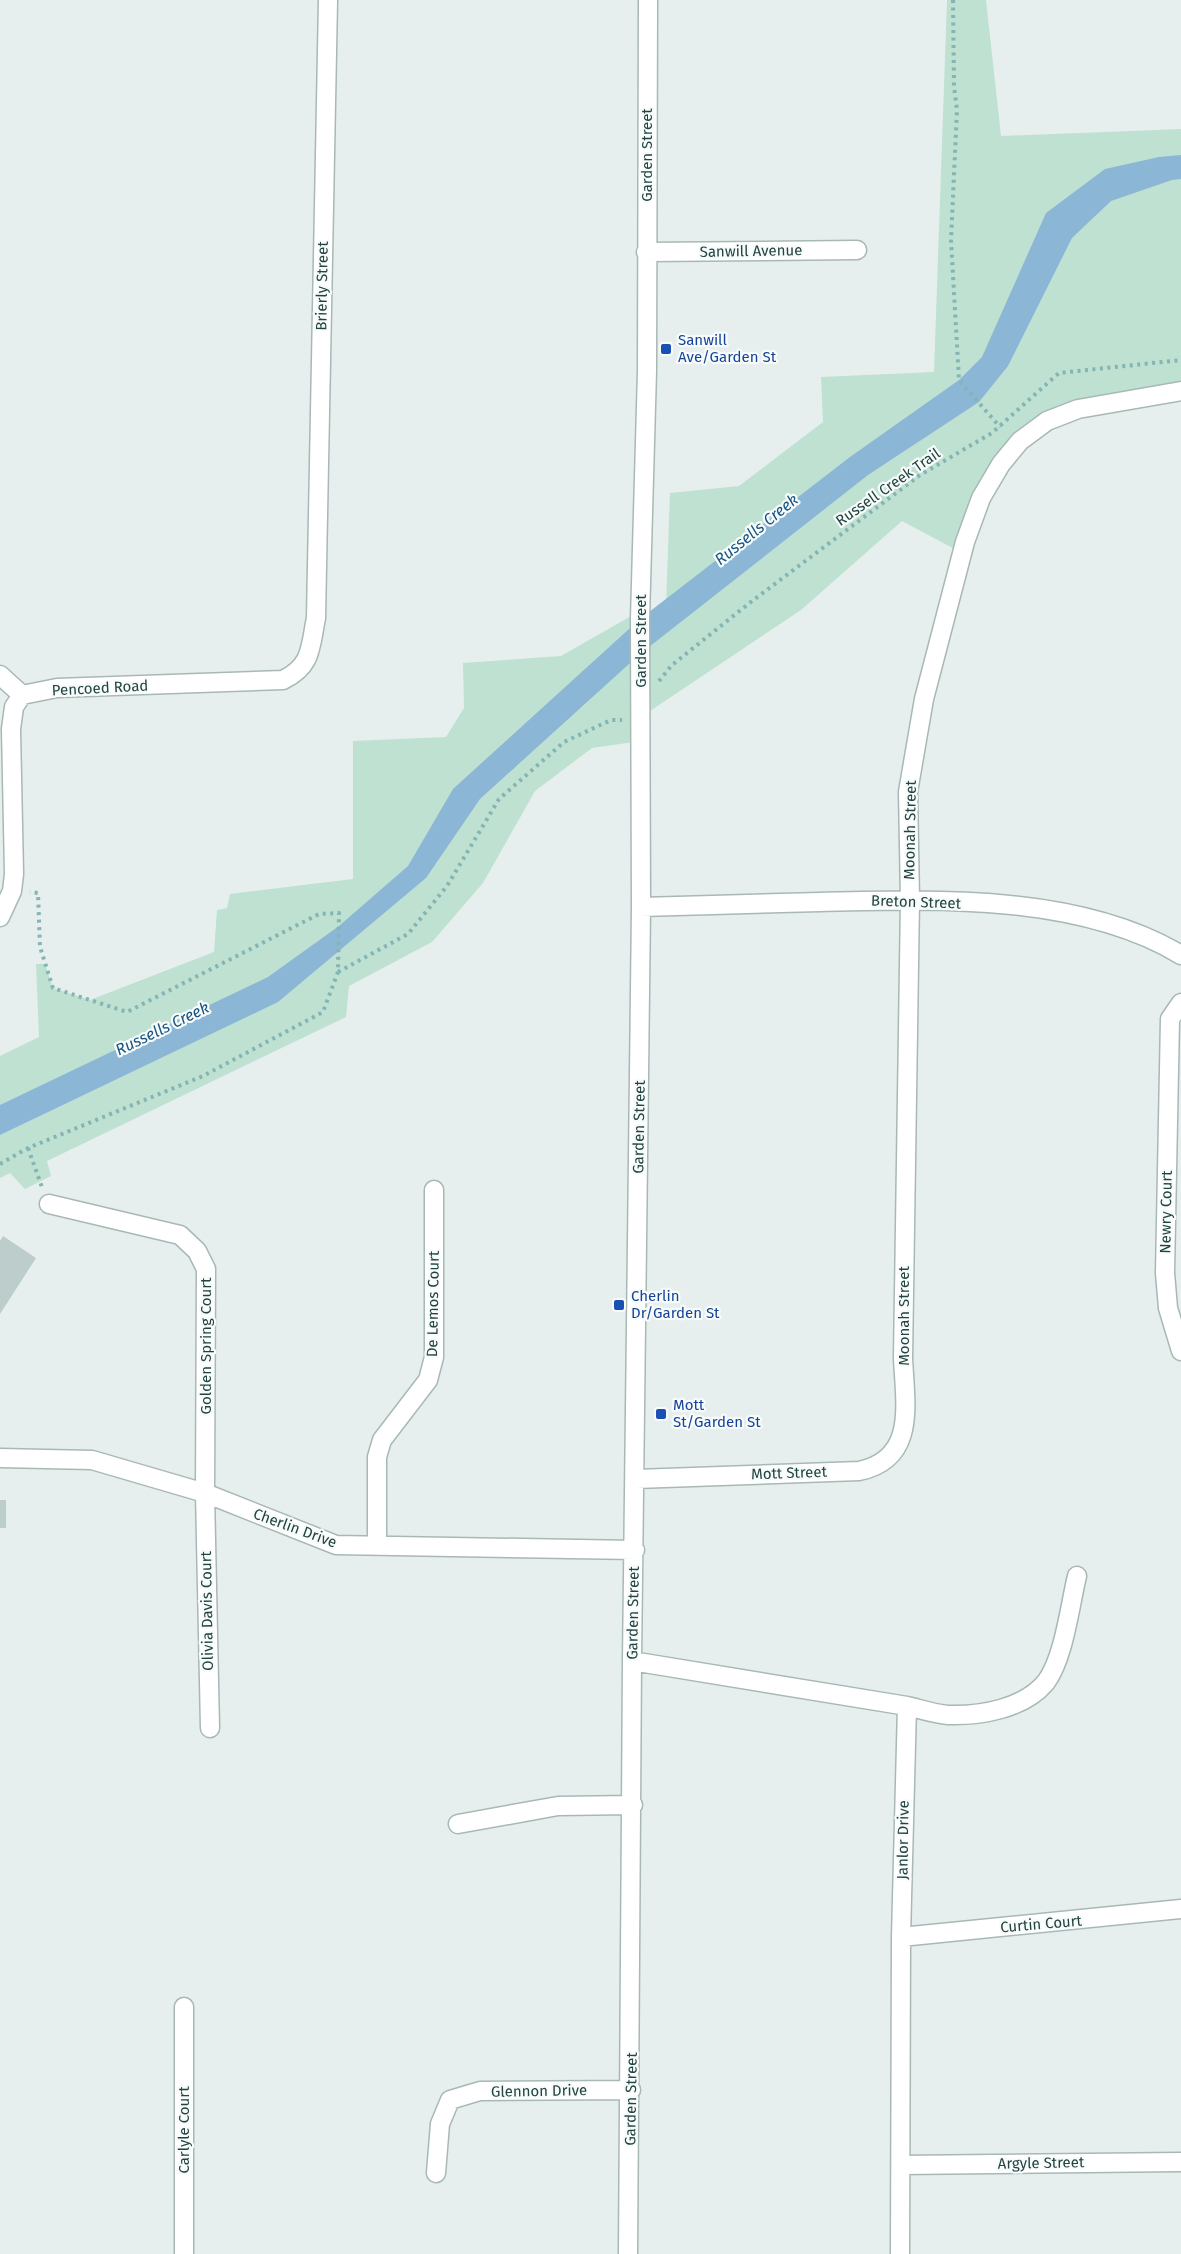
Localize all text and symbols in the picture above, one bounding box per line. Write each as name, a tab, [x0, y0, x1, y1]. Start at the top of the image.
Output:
street label: Garden Street	[638, 108, 656, 202]
street label: Brierly Street	[312, 241, 332, 331]
street label: Sanwill Avenue	[700, 241, 802, 261]
place label: Sanwill Ave/Garden St	[678, 331, 777, 366]
marker: Sanwill Ave/Garden St	[659, 342, 673, 356]
street label: Russell Creek Trail	[832, 444, 944, 530]
water label: Russells Creek	[711, 490, 802, 569]
street label: Garden Street	[632, 594, 650, 688]
street label: Pencoed Road	[51, 676, 149, 700]
street label: Moonah Street	[900, 779, 920, 880]
street label: Breton Street	[871, 891, 962, 913]
water label: Russells Creek	[112, 997, 212, 1059]
street label: Garden Street	[629, 1079, 649, 1174]
street label: Newry Court	[1156, 1170, 1176, 1254]
street label: De Lemos Court	[423, 1250, 443, 1357]
street label: Moonah Street	[895, 1266, 913, 1366]
street label: Golden Spring Court	[197, 1277, 215, 1414]
place label: Cherlin Dr/Garden St	[631, 1287, 720, 1322]
marker: Cherlin Dr/Garden St	[612, 1298, 626, 1312]
place label: Mott St/Garden St	[673, 1396, 761, 1431]
marker: Mott St/Garden St	[654, 1407, 668, 1421]
street label: Mott Street	[751, 1463, 828, 1483]
street label: Cherlin Drive	[251, 1505, 339, 1551]
street label: Olivia Davis Court	[197, 1550, 217, 1671]
street label: Garden Street	[623, 1565, 643, 1660]
street label: Janlor Drive	[893, 1800, 913, 1880]
street label: Curtin Court	[999, 1911, 1083, 1937]
street label: Garden Street	[621, 2051, 641, 2146]
street label: Glennon Drive	[491, 2081, 587, 2101]
street label: Carlyle Court	[175, 2086, 193, 2174]
street label: Argyle Street	[998, 2153, 1085, 2173]

